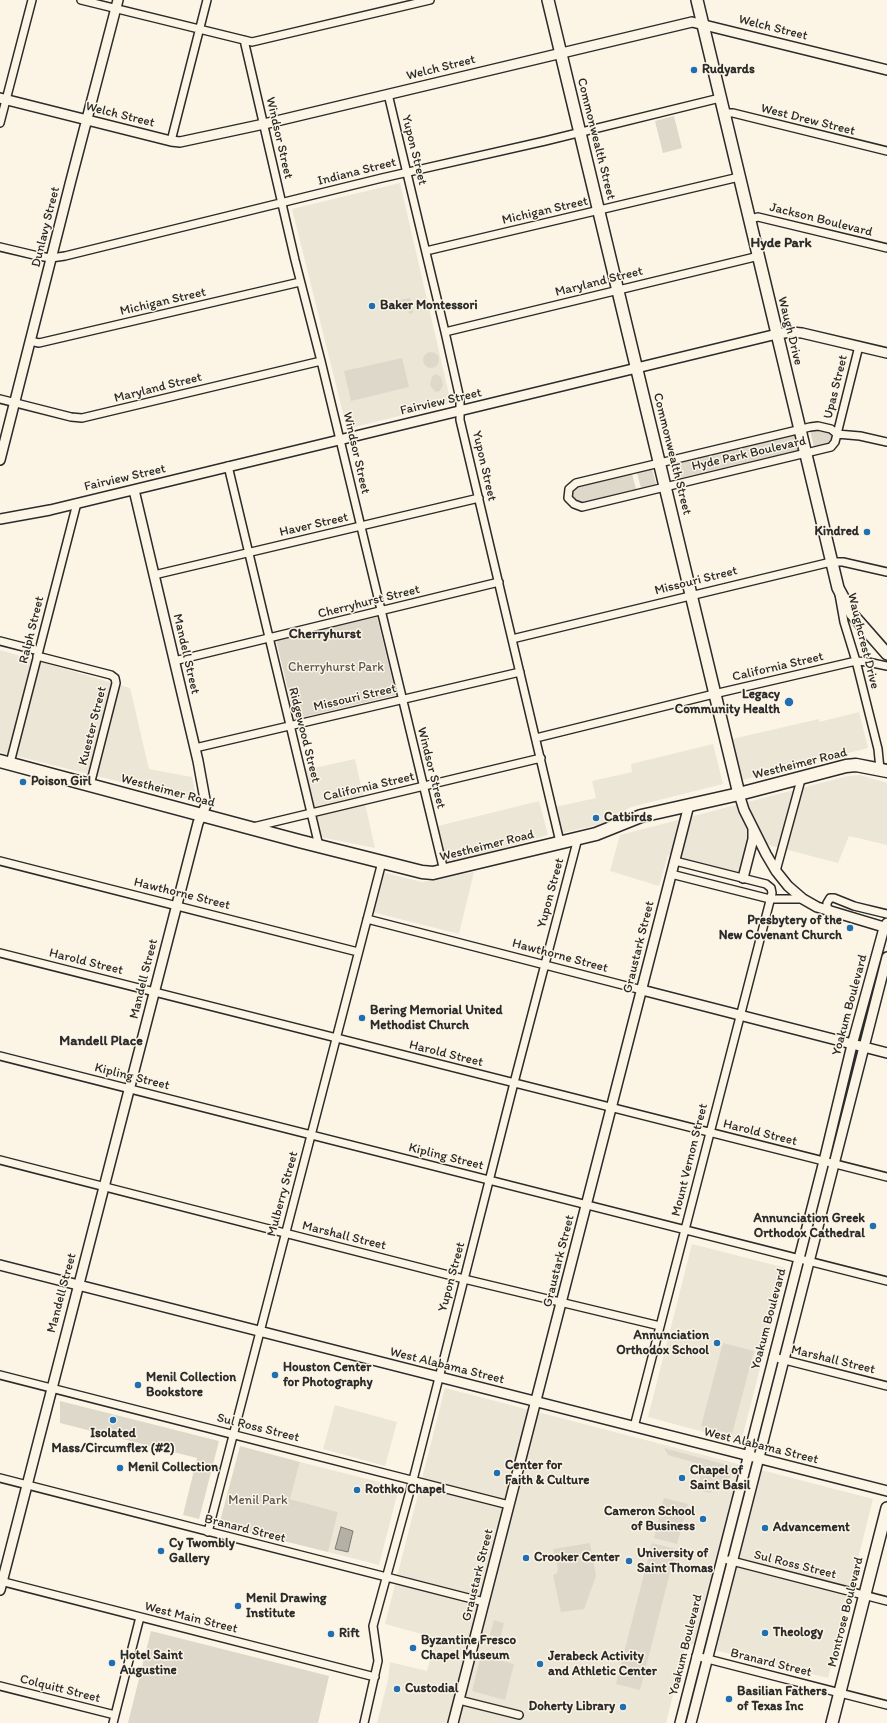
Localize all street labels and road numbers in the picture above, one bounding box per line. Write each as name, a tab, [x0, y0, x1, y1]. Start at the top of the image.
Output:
street label: Welch Street	[737, 12, 809, 44]
street label: Welch Street	[405, 52, 477, 84]
street label: Commonwealth Street	[573, 76, 619, 202]
street label: Windsor Street	[262, 95, 296, 181]
street label: Welch Street	[84, 99, 156, 131]
street label: West Drew Street	[759, 101, 857, 139]
street label: Yupon Street	[398, 113, 430, 187]
street label: Indiana Street	[316, 155, 398, 189]
street label: Dunlavy Street	[28, 185, 64, 269]
street label: Michigan Street	[501, 194, 589, 228]
street label: Jackson Boulevard	[768, 200, 874, 240]
street label: Maryland Street	[553, 264, 645, 300]
street label: Michigan Street	[119, 285, 207, 319]
street label: Waugh Drive	[774, 295, 806, 367]
street label: Upas Street	[821, 353, 851, 421]
street label: Maryland Street	[112, 370, 204, 406]
street label: Fairview Street	[399, 385, 483, 419]
street label: Commonwealth Street	[649, 391, 695, 517]
street label: Windsor Street	[339, 410, 373, 496]
street label: Yupon Street	[468, 429, 500, 503]
street label: Hyde Park Boulevard	[690, 433, 808, 475]
street label: Fairview Street	[83, 461, 167, 495]
street label: Haver Street	[278, 510, 350, 540]
street label: Missouri Street	[653, 563, 739, 599]
street label: Cherryhurst Street	[316, 582, 422, 622]
street label: Waughcrest Drive	[844, 591, 882, 691]
street label: Ralph Street	[16, 595, 48, 665]
street label: Mandell Street	[169, 612, 203, 696]
street label: California Street	[731, 649, 825, 685]
street label: Missouri Street	[312, 681, 398, 715]
street label: Kuester Street	[76, 685, 110, 767]
street label: Ridgewood Street	[285, 686, 323, 784]
street label: Windsor Street	[413, 726, 449, 810]
street label: Westheimer Road	[751, 745, 849, 783]
street label: California Street	[322, 769, 416, 805]
street label: Westheimer Road	[119, 771, 217, 811]
street label: Westheimer Road	[438, 827, 536, 865]
street label: Yupon Street	[534, 856, 568, 930]
street label: Hawthorne Street	[132, 874, 232, 914]
street label: Graustark Street	[620, 899, 658, 995]
street label: Hawthorne Street	[510, 936, 610, 976]
street label: Mandell Street	[126, 937, 162, 1021]
street label: Harold Street	[47, 945, 125, 979]
street label: Yoakum Boulevard	[829, 953, 871, 1057]
street label: Harold Street	[407, 1037, 485, 1071]
street label: Kipling Street	[93, 1060, 171, 1094]
street label: Mount Vernon Street	[668, 1102, 712, 1218]
street label: Harold Street	[721, 1116, 799, 1150]
street label: Kipling Street	[407, 1140, 485, 1174]
street label: Mulberry Street	[264, 1150, 302, 1238]
street label: Graustark Street	[540, 1213, 578, 1309]
street label: Marshall Street	[300, 1218, 388, 1254]
street label: Yupon Street	[435, 1240, 469, 1314]
street label: Mandell Street	[44, 1251, 80, 1335]
street label: Yoakum Boulevard	[748, 1267, 790, 1371]
street label: Marshall Street	[789, 1342, 877, 1378]
street label: West Alabama Street	[388, 1344, 506, 1388]
street label: Sul Ross Street	[215, 1410, 301, 1446]
street label: West Alabama Street	[702, 1424, 820, 1468]
street label: Branard Street	[203, 1511, 287, 1547]
street label: Graustark Street	[459, 1527, 497, 1623]
street label: Sul Ross Street	[752, 1547, 838, 1583]
street label: Montrose Boulevard	[825, 1555, 867, 1669]
street label: Yoakum Boulevard	[666, 1593, 706, 1697]
street label: West Main Street	[143, 1599, 239, 1637]
street label: Branard Street	[729, 1645, 813, 1681]
street label: Colquitt Street	[18, 1671, 102, 1707]

